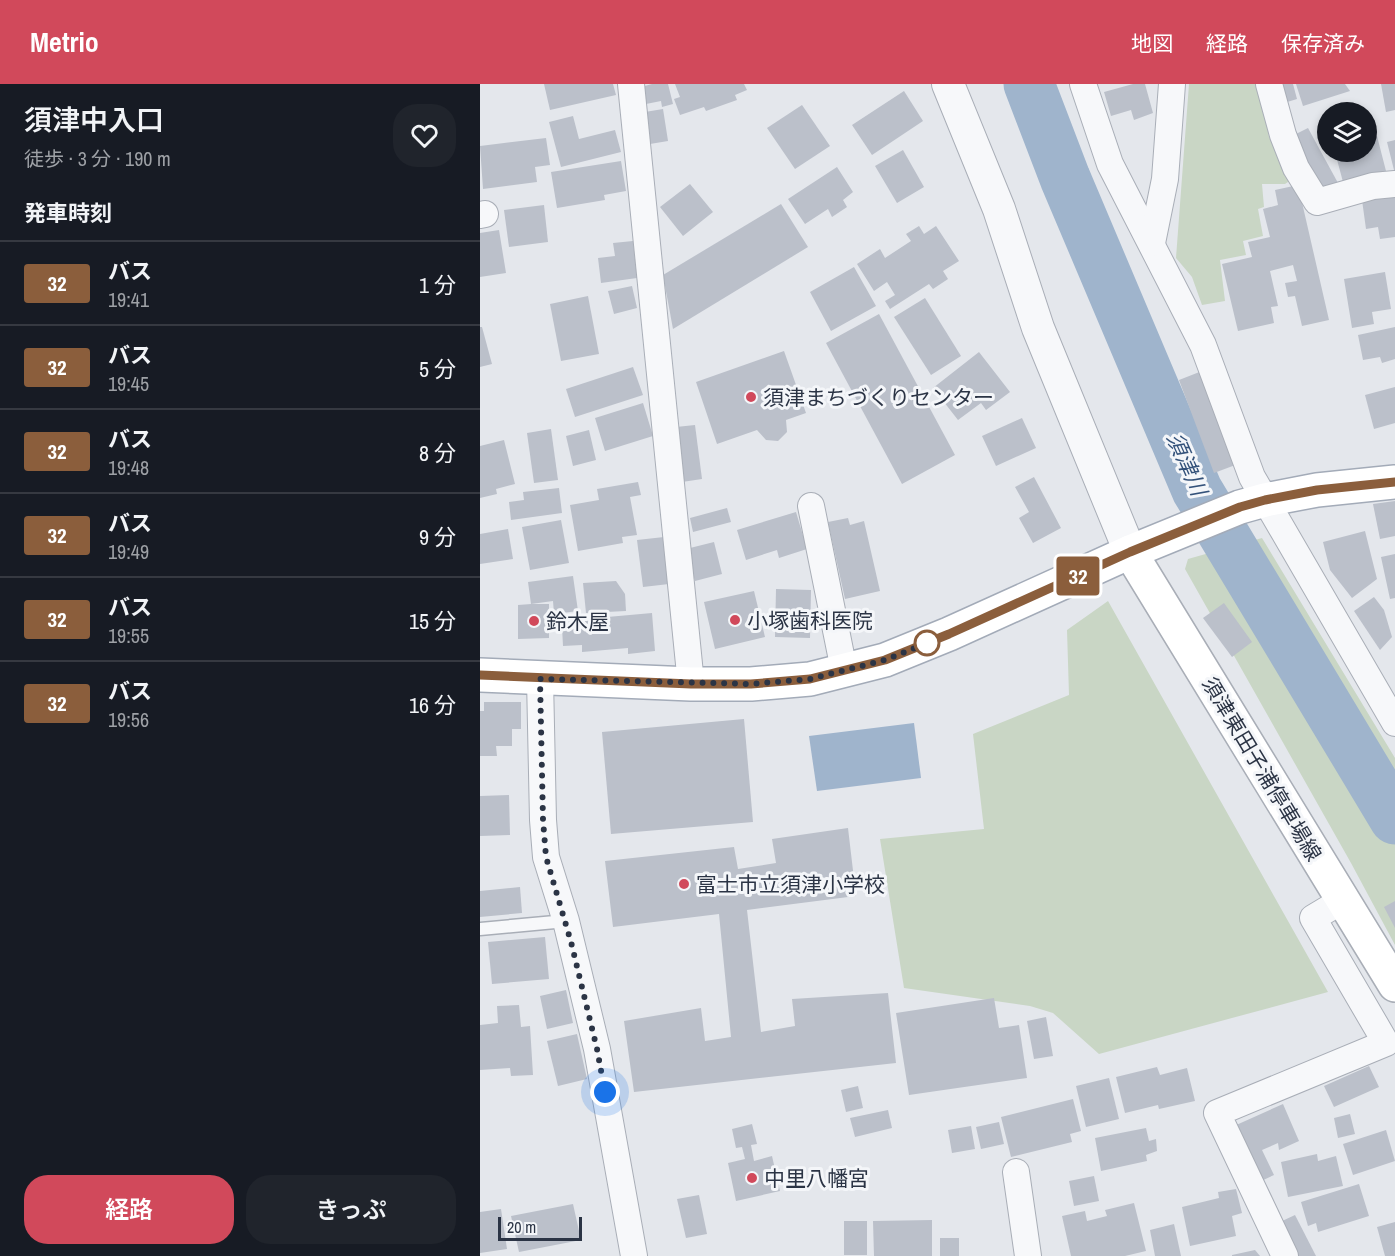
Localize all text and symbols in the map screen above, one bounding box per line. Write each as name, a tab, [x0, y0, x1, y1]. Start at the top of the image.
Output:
text: Metrio	[30, 23, 99, 61]
text: 地図	[1131, 29, 1173, 58]
text: 経路	[1206, 29, 1248, 58]
text: 保存済み	[1281, 29, 1365, 58]
text: 須津中入口	[24, 101, 164, 139]
map controls	[1317, 102, 1377, 162]
button: layers	[1317, 102, 1377, 162]
button: heart	[393, 104, 456, 167]
text: 徒歩 · 3 分 · 190 m	[24, 145, 171, 172]
text: 発車時刻	[24, 198, 112, 228]
text: バス	[108, 256, 152, 286]
text: 32	[47, 269, 67, 298]
text: 1 分	[419, 270, 456, 300]
text: 19:41	[108, 286, 149, 313]
text: バス	[108, 340, 152, 370]
text: 32	[47, 353, 67, 382]
text: 5 分	[419, 354, 456, 384]
text: 19:45	[108, 370, 149, 397]
place label: 須津まちづくりセンター	[763, 383, 994, 412]
marker: 須津まちづくりセンター	[744, 390, 758, 404]
text: バス	[108, 424, 152, 454]
water label: 須津川	[1160, 428, 1215, 502]
text: 32	[47, 437, 67, 466]
text: 8 分	[419, 438, 456, 468]
text: 19:48	[108, 454, 149, 481]
text: バス	[108, 508, 152, 538]
text: 32	[47, 521, 67, 550]
text: 9 分	[419, 522, 456, 552]
text: 19:49	[108, 538, 149, 565]
line badge: 32	[1051, 556, 1105, 596]
text: 32	[1068, 562, 1088, 591]
text: バス	[108, 592, 152, 622]
text: 32	[47, 605, 67, 634]
text: 15 分	[409, 606, 456, 636]
place label: 小塚歯科医院	[747, 606, 873, 635]
place label: 鈴木屋	[546, 607, 609, 636]
marker: 小塚歯科医院	[728, 613, 742, 627]
marker: 鈴木屋	[527, 614, 541, 628]
text: 19:55	[108, 622, 149, 649]
unlabelled marker	[914, 630, 940, 656]
street label: 須津東田子浦停車場線	[1195, 672, 1329, 866]
text: バス	[108, 676, 152, 706]
text: 32	[47, 689, 67, 718]
text: 16 分	[409, 690, 456, 720]
text: 19:56	[108, 706, 149, 733]
place label: 富士市立須津小学校	[696, 870, 885, 899]
marker: 富士市立須津小学校	[677, 877, 691, 891]
your location	[590, 1077, 620, 1107]
place label: 中里八幡宮	[764, 1164, 869, 1193]
marker: 中里八幡宮	[745, 1171, 759, 1185]
button: 経路	[24, 1175, 234, 1244]
button: きっぷ	[246, 1175, 456, 1244]
scale bar	[498, 1214, 582, 1242]
text: 20 m	[507, 1216, 536, 1238]

